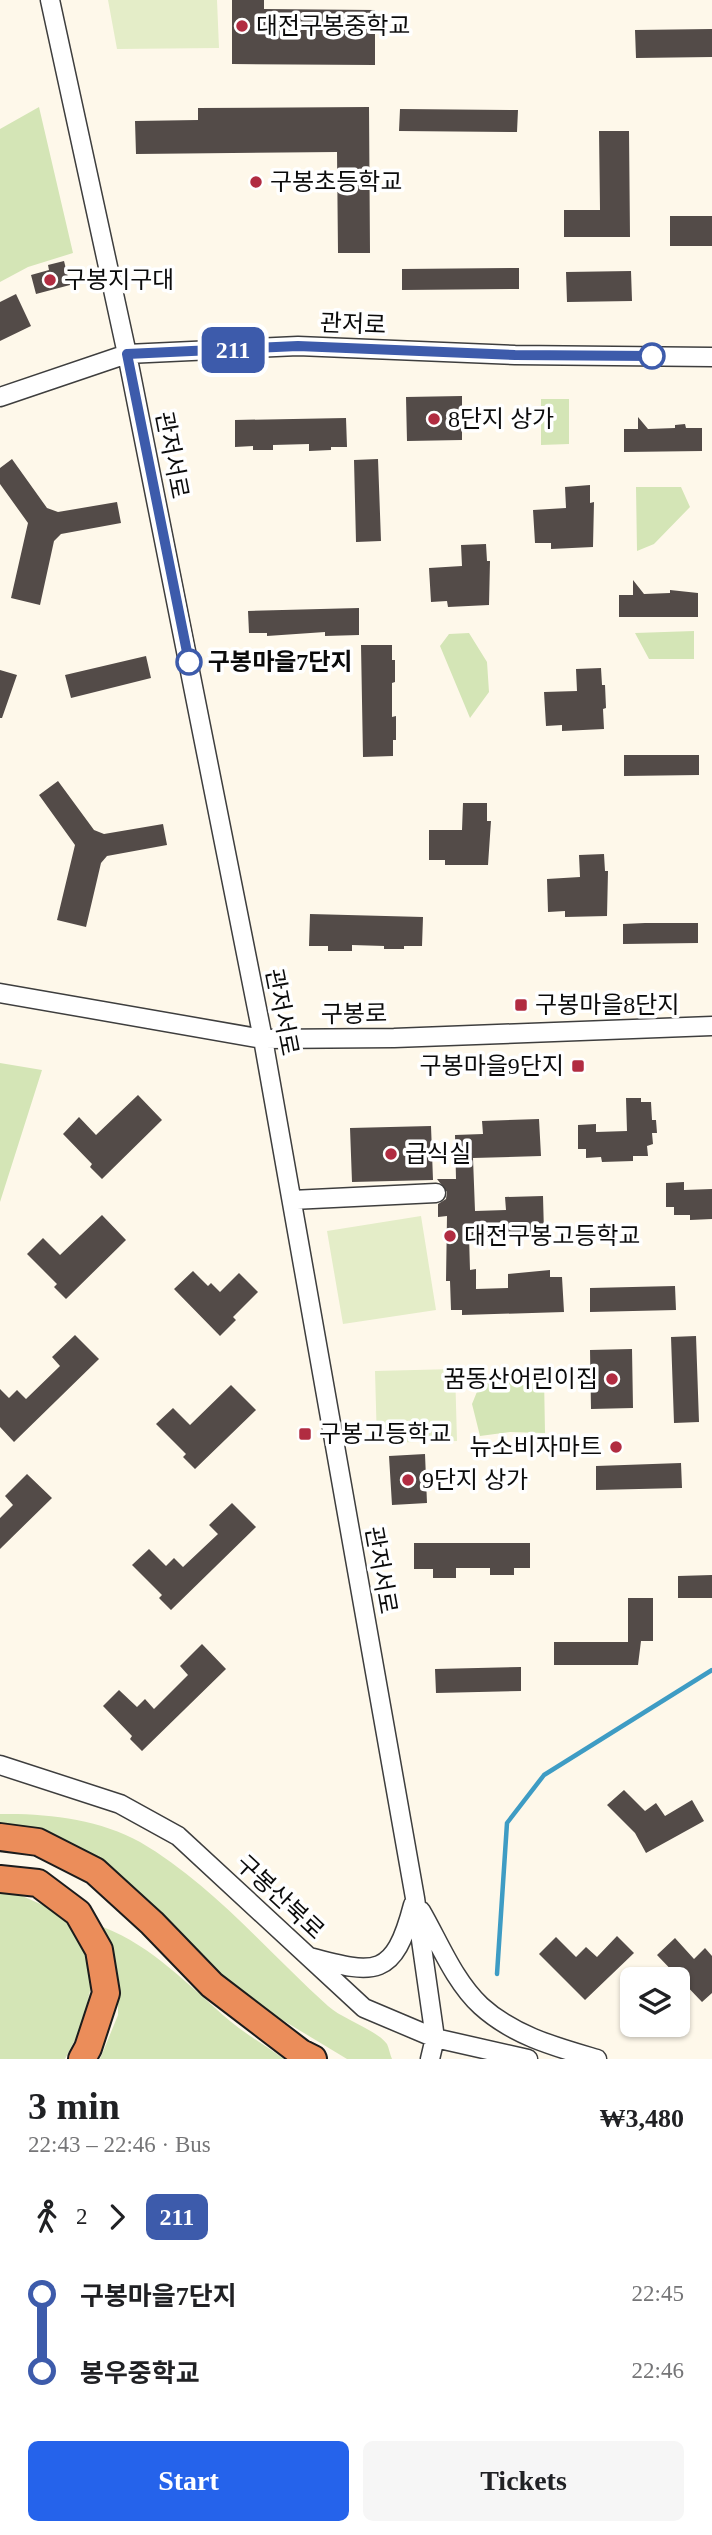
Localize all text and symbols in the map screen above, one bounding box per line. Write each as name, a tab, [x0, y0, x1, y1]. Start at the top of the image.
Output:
place label: 대전구봉중학교	[256, 13, 411, 39]
marker: 대전구봉중학교	[234, 18, 250, 34]
place label: 구봉초등학교	[270, 169, 402, 195]
marker: 구봉초등학교	[248, 174, 264, 190]
place label: 구봉지구대	[64, 267, 174, 293]
marker: 구봉지구대	[42, 272, 58, 288]
street label: 관저로	[319, 310, 387, 338]
line badge: 211	[193, 327, 273, 373]
text: 211	[216, 337, 250, 363]
unlabelled marker	[639, 343, 665, 369]
place label: 8단지 상가	[448, 406, 554, 432]
street label: 관저서로	[151, 409, 193, 501]
marker: 8단지 상가	[426, 411, 442, 427]
marker: 구봉마을7단지	[176, 649, 202, 675]
place label: 구봉마을7단지	[208, 649, 352, 675]
street label: 관저서로	[261, 966, 303, 1058]
place label: 구봉마을8단지	[535, 992, 679, 1018]
marker: 구봉마을8단지	[513, 997, 529, 1013]
street label: 구봉로	[321, 1000, 387, 1028]
place label: 구봉마을9단지	[420, 1053, 564, 1079]
marker: 구봉마을9단지	[570, 1058, 586, 1074]
place label: 급식실	[405, 1141, 471, 1167]
marker: 급식실	[383, 1146, 399, 1162]
place label: 대전구봉고등학교	[464, 1223, 641, 1249]
marker: 대전구봉고등학교	[442, 1228, 458, 1244]
place label: 꿈동산어린이집	[443, 1366, 598, 1392]
marker: 꿈동산어린이집	[604, 1371, 620, 1387]
place label: 구봉고등학교	[319, 1421, 451, 1447]
marker: 구봉고등학교	[297, 1426, 313, 1442]
place label: 뉴소비자마트	[470, 1434, 602, 1460]
marker: 뉴소비자마트	[608, 1439, 624, 1455]
place label: 9단지 상가	[422, 1467, 528, 1493]
marker: 9단지 상가	[400, 1472, 416, 1488]
street label: 관저서로	[361, 1524, 401, 1616]
street label: 구봉산북로	[231, 1850, 329, 1944]
map controls	[620, 1967, 690, 2037]
button: layers	[620, 1967, 690, 2037]
text: 3 min	[28, 2085, 120, 2127]
text: ₩3,480	[600, 2104, 684, 2133]
text: 22:43 – 22:46 · Bus	[28, 2132, 211, 2157]
icon: walk	[28, 2198, 66, 2236]
icon: forward	[98, 2198, 136, 2236]
text: 2	[76, 2204, 88, 2229]
text: 211	[160, 2204, 194, 2230]
text: 22:45	[632, 2281, 684, 2306]
text: 구봉마을7단지	[80, 2282, 237, 2311]
text: 22:46	[632, 2358, 684, 2383]
text: 봉우중학교	[80, 2359, 200, 2388]
button: Start	[28, 2441, 349, 2521]
button: Tickets	[363, 2441, 684, 2521]

